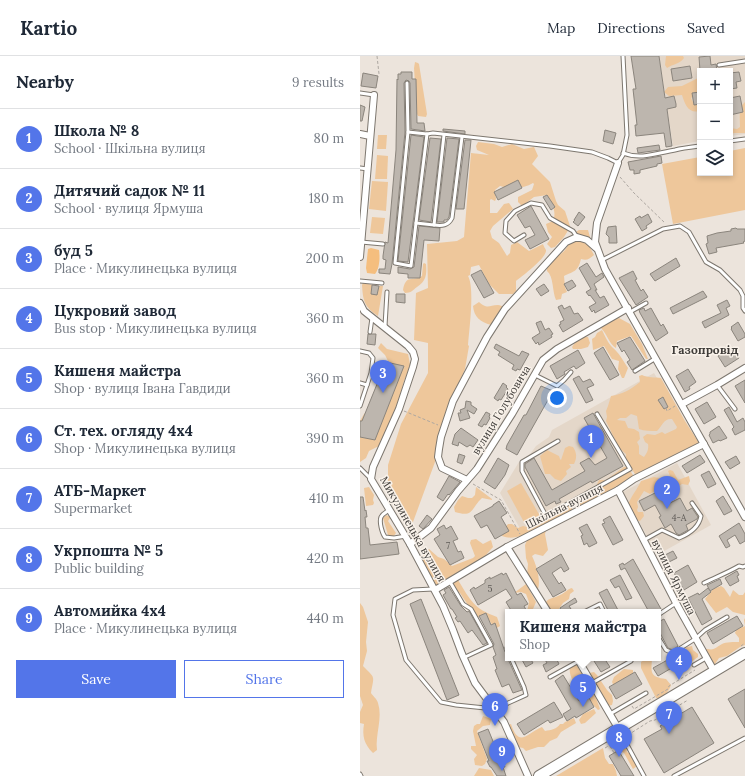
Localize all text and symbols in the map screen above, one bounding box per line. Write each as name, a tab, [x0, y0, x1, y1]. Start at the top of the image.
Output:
text: Kartio	[20, 16, 77, 40]
text: Map	[547, 19, 575, 37]
text: Directions	[597, 19, 665, 37]
text: Saved	[687, 19, 725, 37]
map controls	[697, 68, 733, 176]
button: +	[697, 68, 733, 104]
text: Nearby	[16, 71, 74, 93]
text: 9 results	[292, 74, 344, 91]
button: −	[697, 104, 733, 140]
text: Школа № 8	[54, 121, 139, 140]
text: 1	[26, 130, 32, 147]
text: 80 m	[314, 130, 344, 147]
text: School · Шкільна вулиця	[54, 140, 206, 157]
button: layers	[697, 140, 733, 176]
text: Дитячий садок № 11	[54, 181, 205, 200]
text: 2	[26, 190, 32, 207]
text: 180 m	[309, 190, 344, 207]
text: School · вулиця Ярмуша	[54, 200, 203, 217]
text: буд 5	[54, 241, 93, 260]
text: 3	[25, 250, 33, 267]
text: 200 m	[306, 250, 344, 267]
text: Place · Микулинецька вулиця	[54, 260, 237, 277]
text: Цукровий завод	[54, 301, 176, 320]
text: 4	[25, 310, 33, 327]
text: 360 m	[306, 310, 344, 327]
text: Bus stop · Микулинецька вулиця	[54, 320, 257, 337]
district label: Газопровід	[671, 342, 739, 357]
pin: 3	[370, 360, 396, 393]
text: Кишеня майстра	[54, 361, 181, 380]
street label: вулиця Голубовича	[469, 362, 533, 457]
text: 5	[25, 370, 33, 387]
text: 360 m	[306, 370, 344, 387]
text: Shop · вулиця Івана Гавдиди	[54, 380, 231, 397]
your location	[547, 388, 567, 408]
text: Ст. тех. огляду 4х4	[54, 421, 193, 440]
pin: 1	[578, 425, 604, 458]
text: 6	[25, 430, 33, 447]
text: 390 m	[306, 430, 344, 447]
text: Shop · Микулинецька вулиця	[54, 440, 236, 457]
street label: Микулинецька вулиця	[377, 474, 449, 584]
pin: 2	[654, 476, 680, 509]
street label: Шкільна вулиця	[523, 480, 605, 532]
text: АТБ-Маркет	[54, 481, 146, 500]
text: 7	[26, 490, 32, 507]
text: 410 m	[309, 490, 344, 507]
text: Supermarket	[54, 500, 132, 517]
house number: 4-А	[672, 512, 687, 523]
street label: вулиця Ярмуша	[649, 537, 699, 618]
house number: 7	[446, 540, 450, 551]
text: Укрпошта № 5	[54, 541, 163, 560]
text: 8	[25, 550, 33, 567]
text: 420 m	[307, 550, 344, 567]
text: Public building	[54, 560, 144, 577]
house number: 5	[488, 583, 493, 594]
text: Автомийка 4х4	[54, 601, 166, 620]
popup	[505, 609, 661, 661]
text: 9	[25, 610, 33, 627]
text: 440 m	[307, 610, 344, 627]
text: Кишеня майстра	[519, 617, 647, 636]
text: Place · Микулинецька вулиця	[54, 620, 237, 637]
text: Shop	[519, 636, 550, 653]
pin: 4	[666, 647, 692, 680]
button: Save	[16, 660, 176, 698]
button: Share	[184, 660, 344, 698]
pin: 5	[570, 674, 596, 707]
pin: 6	[482, 693, 508, 726]
pin: 7	[656, 701, 682, 734]
pin: 8	[606, 724, 632, 757]
pin: 9	[489, 738, 515, 771]

